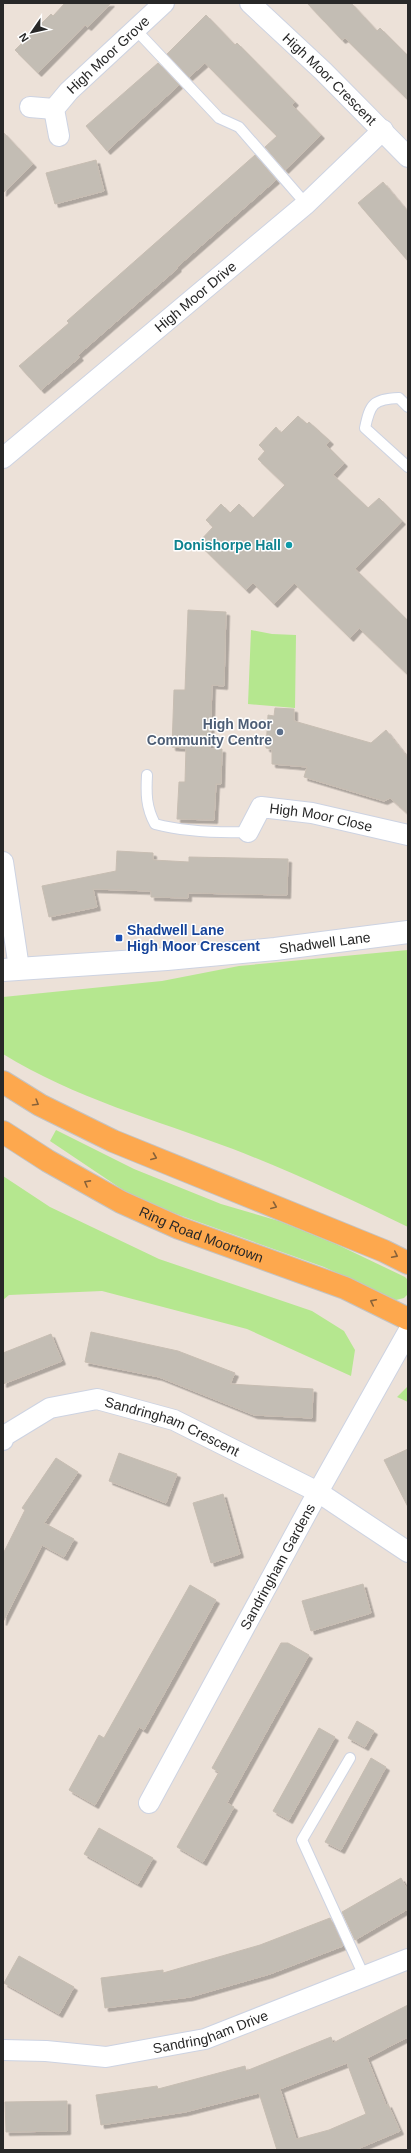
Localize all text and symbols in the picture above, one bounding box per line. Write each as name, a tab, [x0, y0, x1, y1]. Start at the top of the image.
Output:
north arrow	[12, 12, 52, 52]
street label: High Moor Grove	[63, 13, 153, 97]
street label: High Moor Crescent	[279, 30, 380, 128]
text: N	[16, 31, 31, 44]
street label: High Moor Drive	[151, 258, 239, 335]
place label: Donishorpe Hall	[174, 537, 281, 553]
marker: Donishorpe Hall	[284, 540, 294, 550]
place label: High Moor Community Centre	[147, 716, 273, 748]
marker: High Moor Community Centre	[275, 727, 285, 737]
street label: High Moor Close	[269, 800, 374, 835]
place label: Shadwell Lane High Moor Crescent	[127, 922, 260, 954]
street label: Shadwell Lane	[278, 929, 372, 956]
marker: Shadwell Lane High Moor Crescent	[114, 933, 124, 943]
one-way arrow	[32, 1098, 39, 1105]
one-way arrow	[150, 1153, 157, 1161]
one-way arrow	[84, 1180, 91, 1187]
one-way arrow	[270, 1201, 278, 1209]
street label: Ring Road Moortown	[137, 1203, 265, 1266]
one-way arrow	[390, 1250, 398, 1258]
one-way arrow	[370, 1299, 377, 1307]
street label: Sandringham Crescent	[103, 1394, 242, 1459]
street label: Sandringham Gardens	[237, 1501, 318, 1632]
street label: Sandringham Drive	[151, 2007, 271, 2056]

